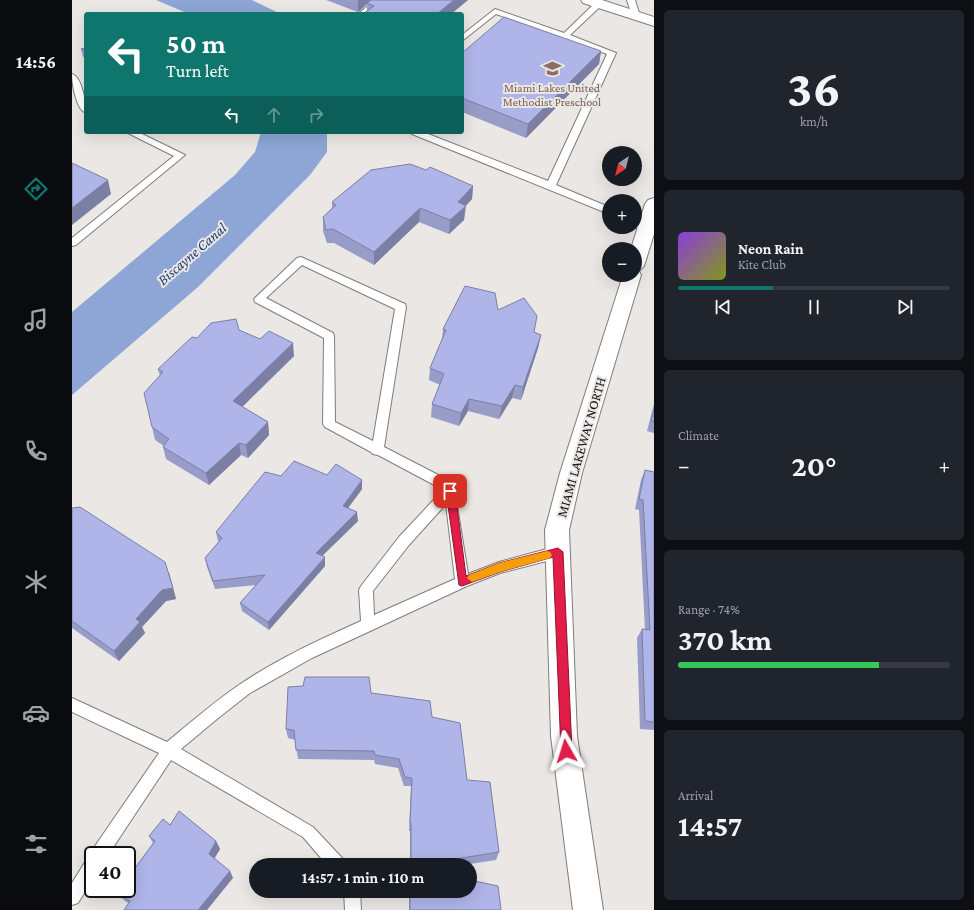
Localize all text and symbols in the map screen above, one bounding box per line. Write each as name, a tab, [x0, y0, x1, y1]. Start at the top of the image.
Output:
icon: left	[100, 28, 152, 80]
text: 50 m	[166, 28, 226, 59]
text: 14:56	[16, 52, 56, 72]
school or university icon: Miami Lakes United Methodist Preschool	[542, 59, 562, 79]
text: 36	[787, 59, 841, 117]
text: Turn left	[166, 61, 229, 81]
place label: Miami Lakes United Methodist Preschool	[503, 81, 601, 109]
icon: left	[221, 104, 243, 126]
icon: ahead	[263, 104, 285, 126]
icon: right	[305, 104, 327, 126]
text: km/h	[800, 114, 828, 129]
north arrow	[602, 146, 642, 186]
map controls	[602, 146, 642, 282]
icon: directions	[22, 175, 50, 203]
button: +	[602, 194, 642, 234]
water label: Biscayne Canal	[154, 220, 231, 289]
text: Neon Rain	[738, 241, 804, 257]
button: −	[602, 242, 642, 282]
text: Kite Club	[738, 257, 786, 272]
icon: previous	[712, 296, 734, 318]
icon: pause	[803, 296, 825, 318]
icon: next	[894, 296, 916, 318]
icon: music	[22, 306, 50, 334]
street label: MIAMI LAKEWAY NORTH	[553, 375, 609, 519]
text: Climate	[678, 428, 719, 443]
icon: phone	[22, 437, 50, 465]
text: 20°	[791, 449, 837, 482]
text: −	[678, 453, 690, 478]
text: +	[938, 453, 950, 478]
pin	[433, 474, 467, 508]
icon: arrive	[439, 480, 461, 502]
icon: climate	[22, 568, 50, 596]
text: Range · 74%	[678, 602, 740, 617]
text: 370 km	[678, 623, 772, 656]
icon: car	[22, 699, 50, 727]
position arrow	[545, 730, 587, 772]
text: Arrival	[678, 788, 713, 803]
text: 14:57	[678, 809, 742, 842]
icon: filters	[22, 830, 50, 858]
speed limit sign: 40	[84, 846, 136, 898]
text: 14:57 · 1 min · 110 m	[302, 870, 424, 886]

